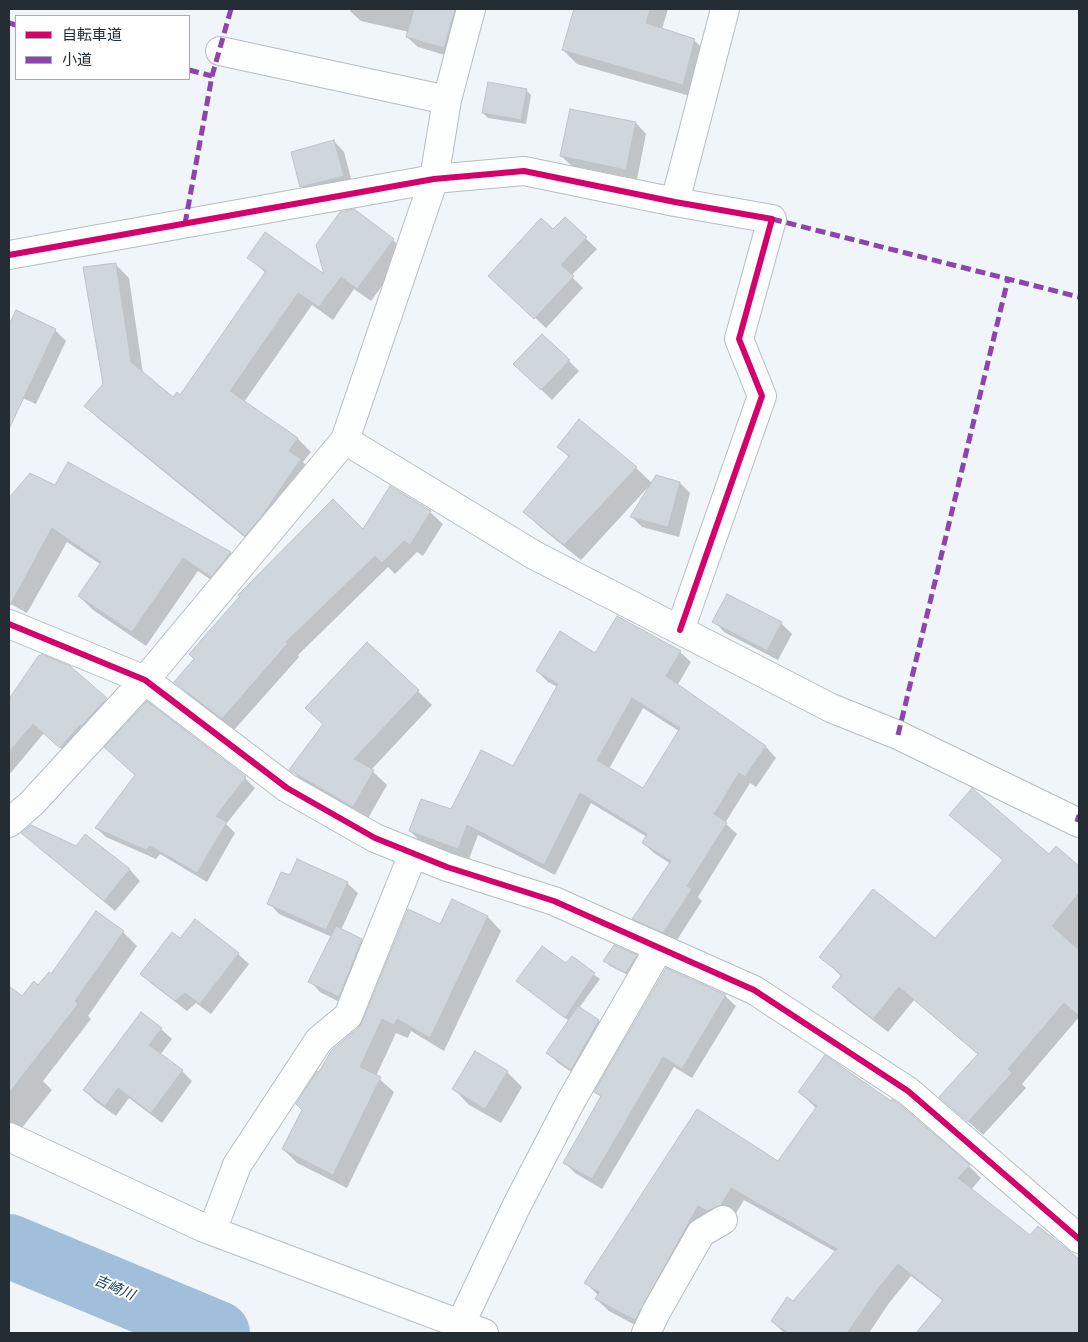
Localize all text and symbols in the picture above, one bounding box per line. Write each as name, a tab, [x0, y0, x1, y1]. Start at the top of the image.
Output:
legend	[15, 15, 190, 80]
text: 自転車道	[62, 25, 122, 46]
text: 小道	[62, 50, 92, 71]
water label: 吉崎川	[91, 1273, 137, 1305]

